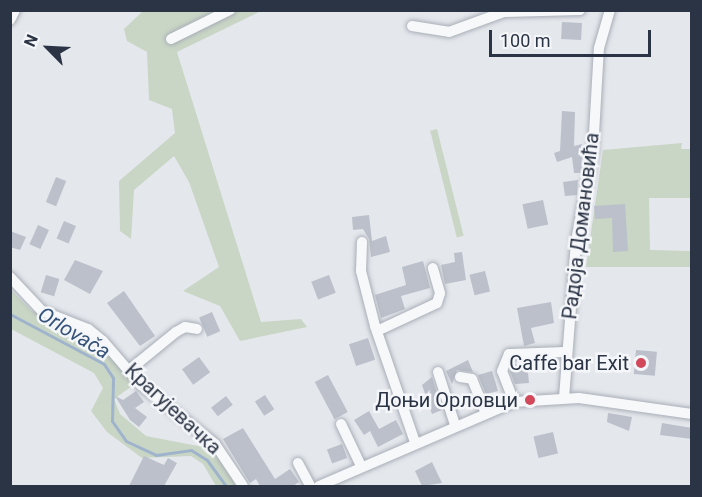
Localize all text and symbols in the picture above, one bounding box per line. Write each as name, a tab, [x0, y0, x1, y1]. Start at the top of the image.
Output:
north arrow	[18, 18, 78, 78]
scale bar	[492, 18, 654, 56]
text: 100 m	[500, 30, 551, 51]
text: N	[20, 31, 42, 50]
street label: Радоја Домановића	[558, 131, 604, 321]
water label: Orlovača	[33, 302, 115, 364]
place label: Caffe bar Exit	[509, 351, 629, 375]
marker: Caffe bar Exit	[634, 356, 648, 370]
street label: Крагујевачка	[120, 358, 226, 460]
place label: Доњи Орловци	[375, 388, 518, 412]
marker: Доњи Орловци	[523, 393, 537, 407]

